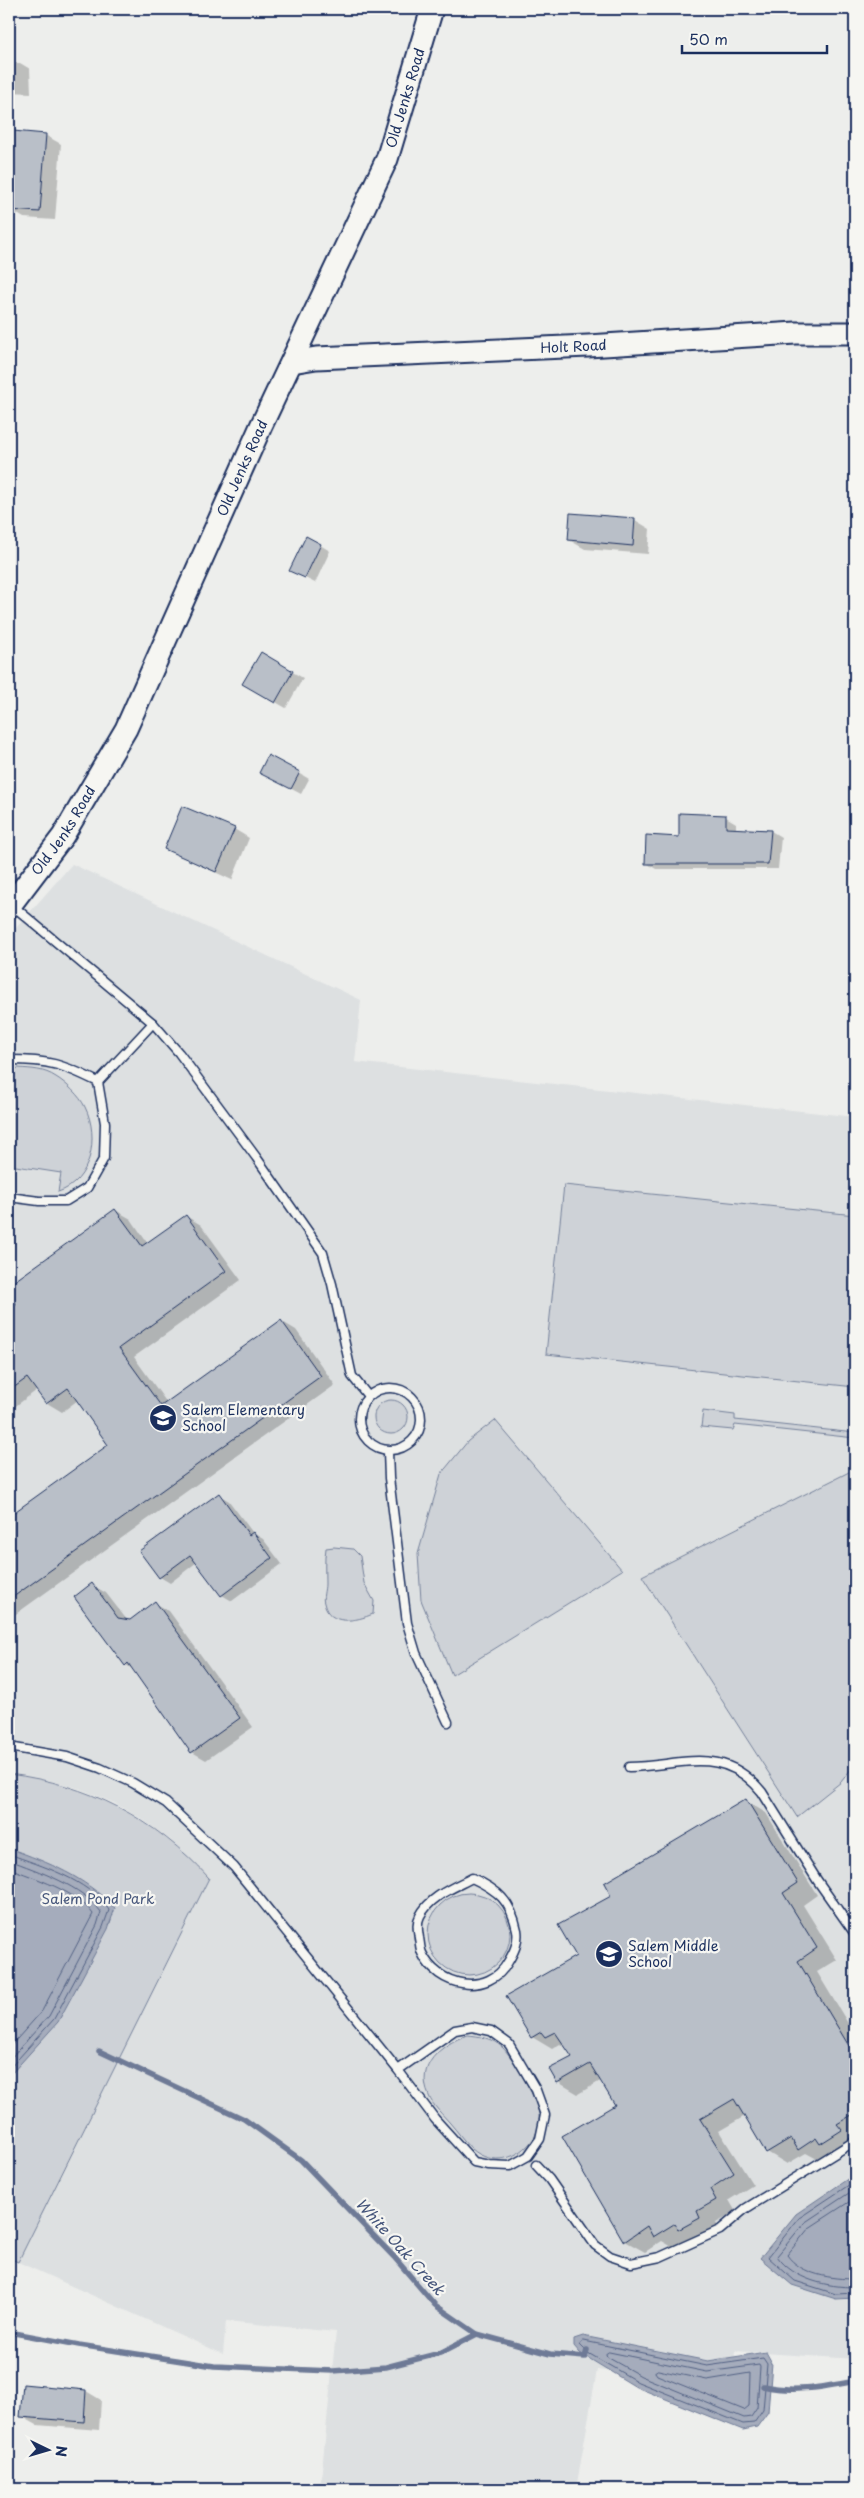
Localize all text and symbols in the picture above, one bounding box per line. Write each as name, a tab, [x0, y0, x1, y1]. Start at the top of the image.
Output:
scale bar	[682, 22, 826, 54]
text: 50 m	[689, 27, 728, 50]
street label: Old Jenks Road	[380, 45, 430, 151]
street label: Holt Road	[540, 334, 607, 358]
street label: Old Jenks Road	[211, 416, 272, 519]
street label: Old Jenks Road	[26, 782, 100, 879]
place label: Salem Elementary School	[182, 1399, 305, 1436]
school or university icon: Salem Elementary School	[148, 1403, 178, 1433]
park label: Salem Pond Park	[42, 1888, 155, 1909]
place label: Salem Middle School	[628, 1935, 719, 1972]
school or university icon: Salem Middle School	[594, 1939, 624, 1969]
water label: White Oak Creek	[351, 2192, 452, 2300]
north arrow	[22, 2426, 72, 2476]
text: N	[51, 2445, 72, 2458]

